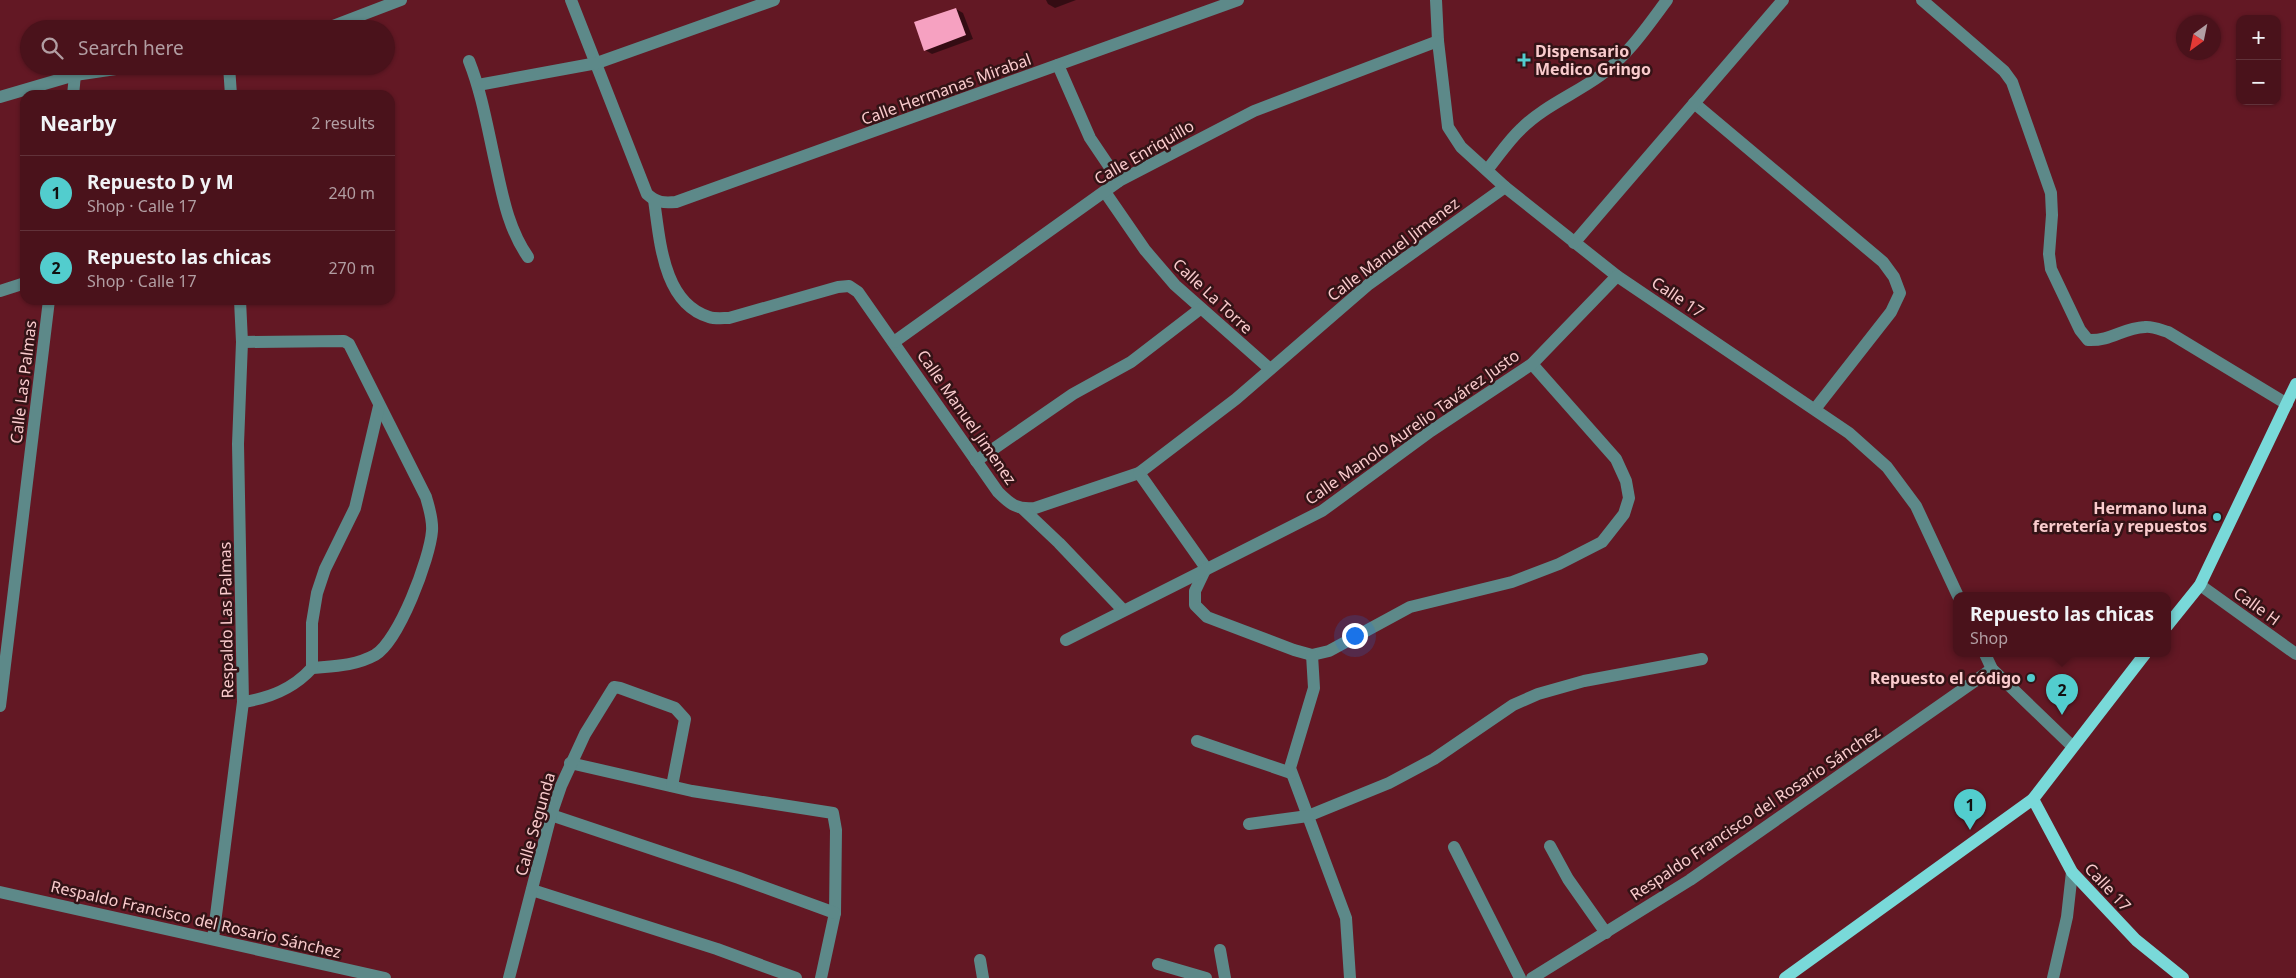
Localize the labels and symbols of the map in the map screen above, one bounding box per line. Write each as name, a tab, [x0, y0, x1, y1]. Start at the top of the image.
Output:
north arrow	[2176, 15, 2221, 60]
place label: Dispensario Medico Gringo	[1535, 40, 1651, 80]
street label: Calle Hermanas Mirabal	[858, 48, 1034, 130]
marker: Dispensario Medico Gringo	[1517, 53, 1531, 67]
street label: Calle Enriquillo	[1090, 115, 1198, 189]
street label: Calle Manuel Jimenez	[1323, 192, 1463, 306]
street label: Calle La Torre	[1168, 253, 1258, 339]
street label: Calle 17	[1647, 271, 1709, 323]
street label: Calle Las Palmas	[5, 319, 41, 445]
street label: Calle Manolo Aurelio Tavárez Justo	[1300, 344, 1524, 510]
street label: Calle Manuel Jimenez	[912, 345, 1022, 489]
place label: Hermano luna ferretería y repuestos	[2033, 497, 2207, 537]
marker: Hermano luna ferretería y repuestos	[2211, 511, 2223, 523]
street label: Respaldo Las Palmas	[214, 541, 238, 699]
street label: Calle H	[2229, 582, 2285, 630]
your location	[1342, 623, 1368, 649]
place label: Repuesto el código	[1870, 667, 2021, 689]
marker: Repuesto el código	[2025, 672, 2037, 684]
pin: 2	[2046, 674, 2078, 715]
street label: Respaldo Francisco del Rosario Sánchez	[1626, 721, 1884, 905]
street label: Calle Segunda	[510, 770, 560, 878]
pin: 1	[1954, 789, 1986, 830]
street label: Calle 17	[2080, 858, 2136, 916]
street label: Respaldo Francisco del Rosario Sánchez	[49, 875, 343, 963]

